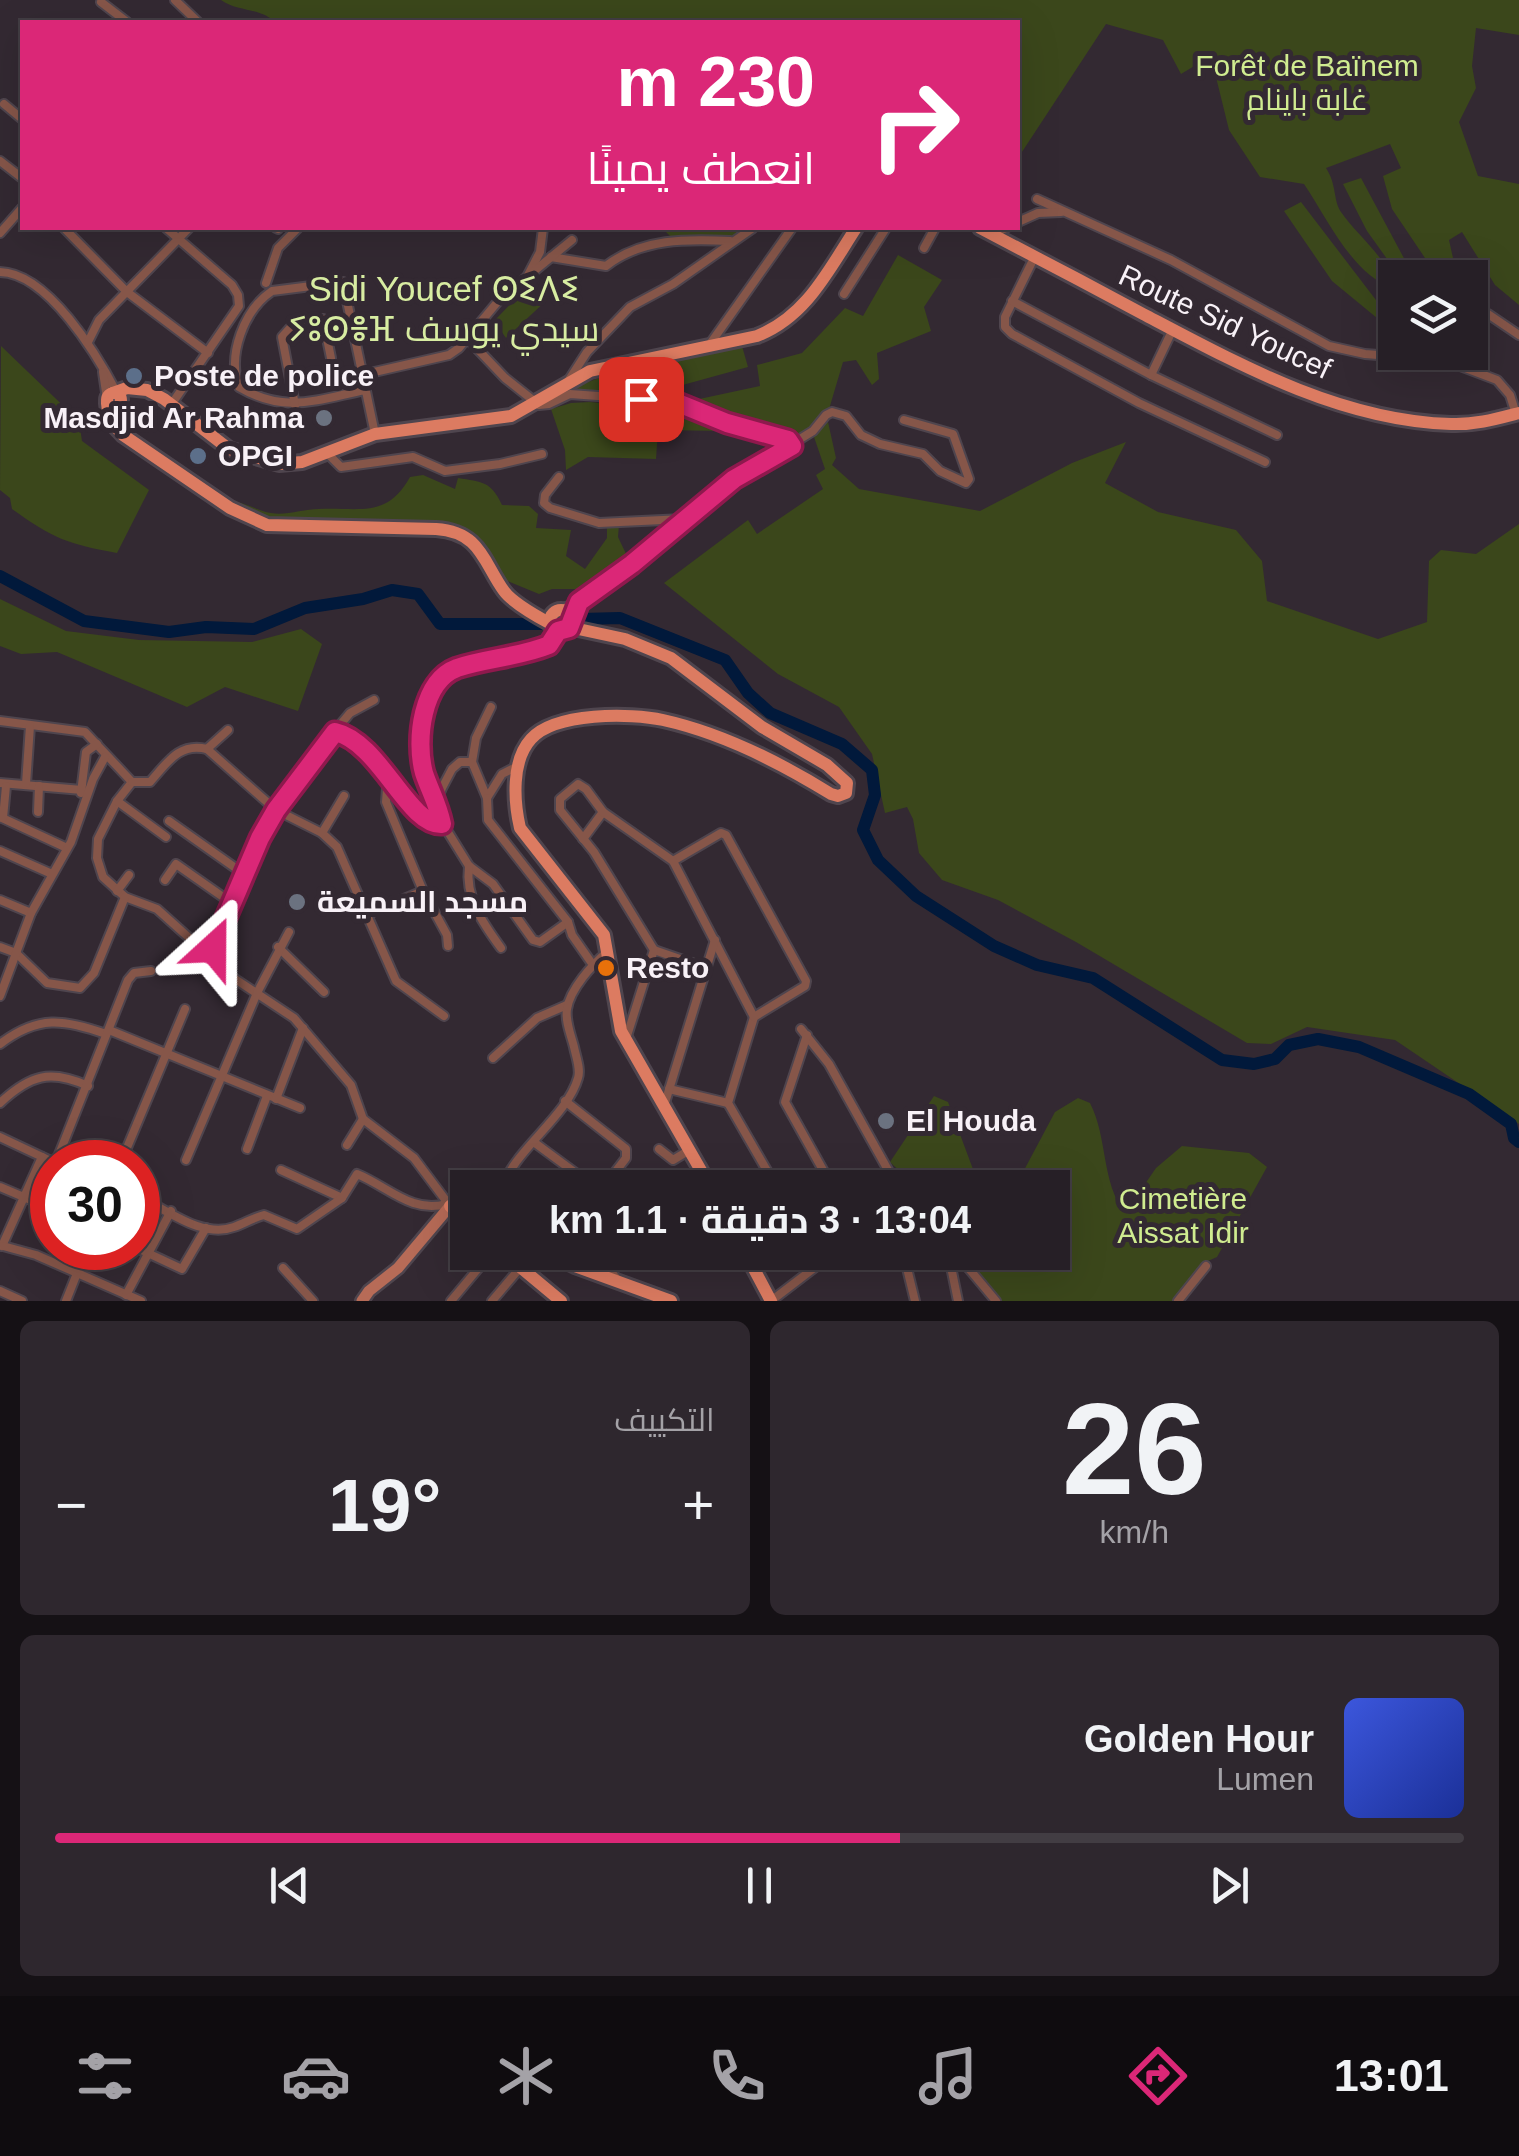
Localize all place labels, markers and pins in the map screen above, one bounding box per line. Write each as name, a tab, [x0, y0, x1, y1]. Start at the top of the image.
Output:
pin	[599, 357, 684, 442]
place label: Poste de police	[154, 359, 374, 392]
marker: Poste de police	[123, 365, 145, 387]
place label: Masdjid Ar Rahma	[43, 401, 304, 434]
marker: Masdjid Ar Rahma	[313, 407, 335, 429]
place label: OPGI	[218, 439, 293, 472]
marker: OPGI	[187, 445, 209, 467]
place label: مسجد السميعة	[317, 885, 528, 919]
marker: مسجد السميعة	[286, 891, 308, 913]
place label: Resto	[626, 951, 709, 984]
marker: Resto	[595, 957, 617, 979]
place label: El Houda	[906, 1104, 1036, 1137]
marker: El Houda	[875, 1110, 897, 1132]

